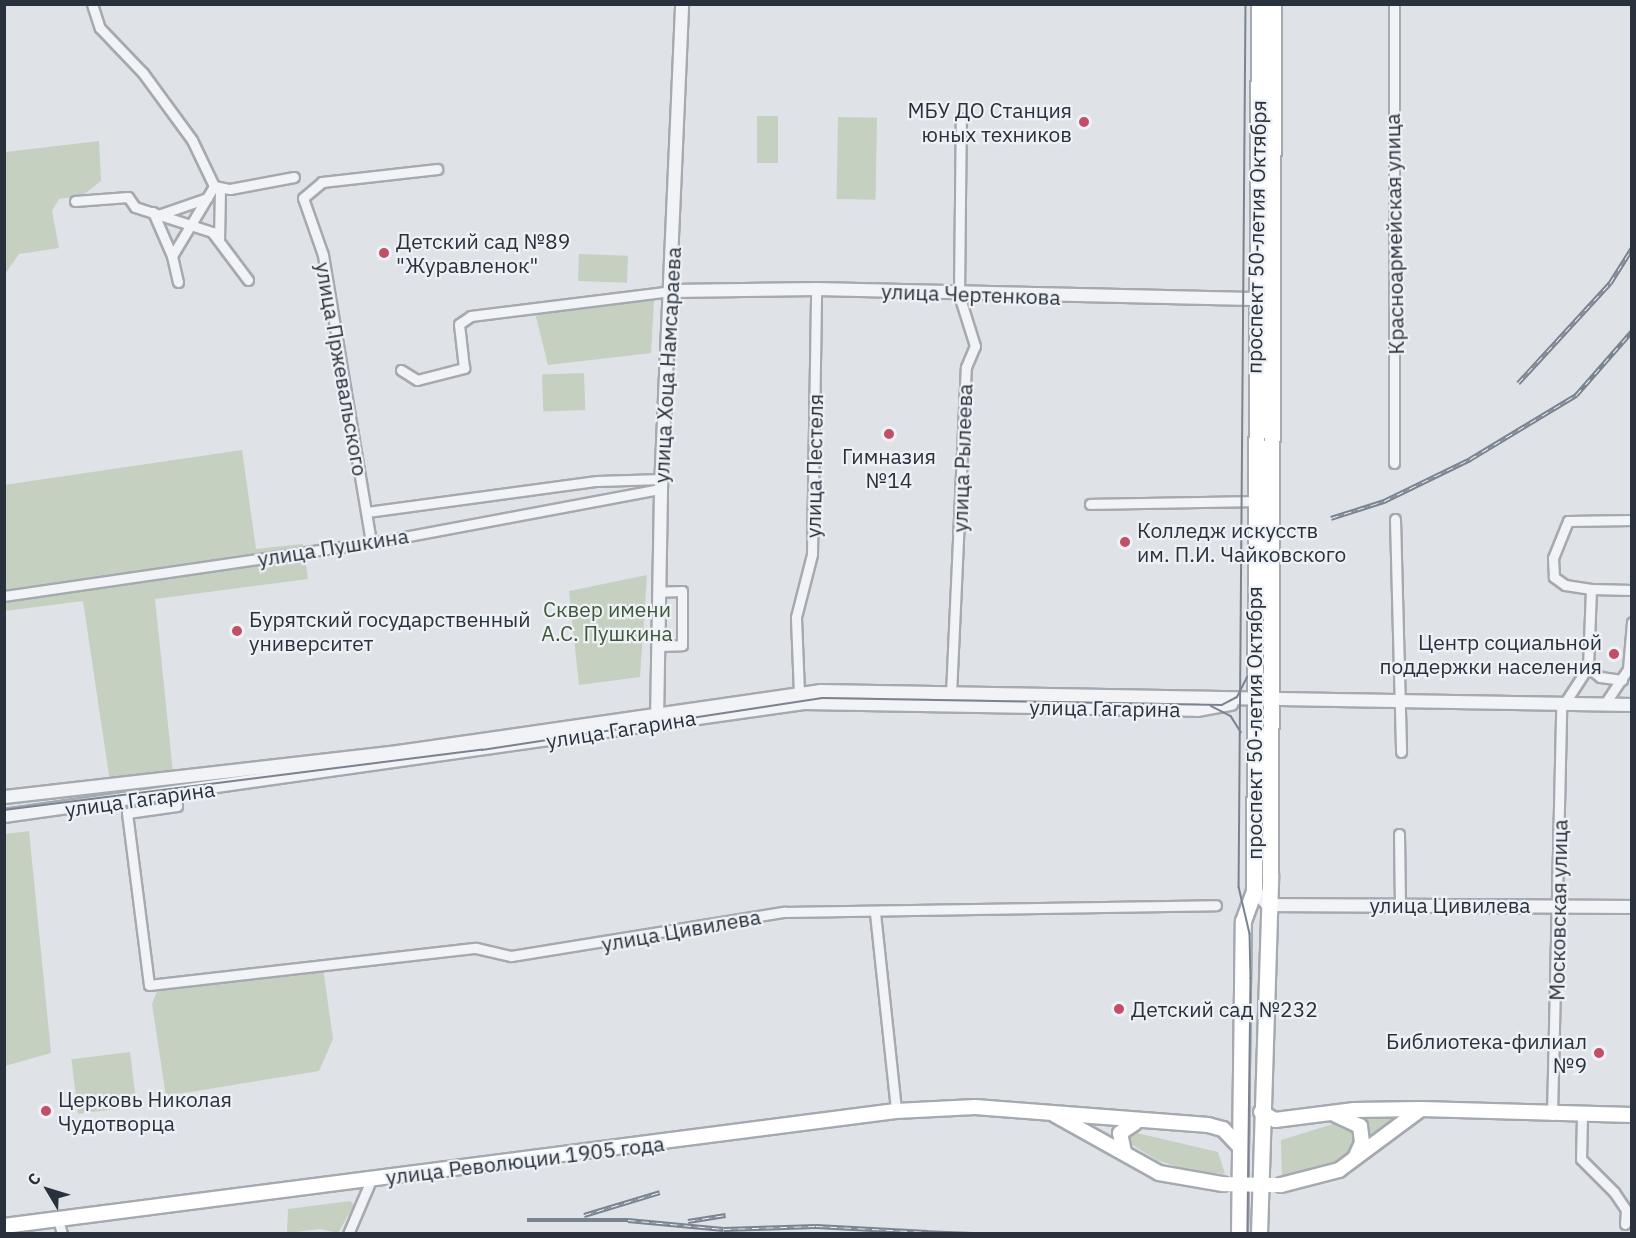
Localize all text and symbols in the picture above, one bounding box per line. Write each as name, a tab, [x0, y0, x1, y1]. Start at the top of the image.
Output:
place label: МБУ ДО Станция юных техников	[908, 97, 1072, 147]
street label: проспект 50-летия Октября	[1241, 100, 1271, 374]
street label: Красноармейская улица	[1379, 113, 1409, 355]
marker: МБУ ДО Станция юных техников	[1077, 115, 1091, 129]
place label: Детский сад №89 "Журавленок"	[396, 228, 570, 278]
marker: Детский сад №89 "Журавленок"	[377, 246, 391, 260]
street label: улица Хоца Намсараева	[648, 246, 686, 484]
street label: улица Пржевальского	[311, 260, 373, 478]
street label: улица Чертенкова	[881, 278, 1061, 310]
street label: улица Рылеева	[947, 383, 977, 533]
street label: улица Пестеля	[800, 394, 828, 538]
marker: Гимназия №14	[882, 427, 896, 441]
place label: Гимназия №14	[842, 443, 936, 493]
place label: Колледж искусств им. П.И. Чайковского	[1137, 517, 1346, 567]
street label: улица Пушкина	[256, 523, 410, 571]
marker: Колледж искусств им. П.И. Чайковского	[1118, 535, 1132, 549]
street label: проспект 50-летия Октября	[1241, 586, 1267, 860]
park label: Сквер имени А.С. Пушкина	[541, 596, 673, 646]
place label: Бурятский государственный университет	[249, 606, 531, 656]
marker: Бурятский государственный университет	[230, 624, 244, 638]
place label: Центр социальной поддержки населения	[1379, 629, 1602, 679]
marker: Центр социальной поддержки населения	[1607, 647, 1621, 661]
street label: улица Гагарина	[1029, 694, 1181, 722]
street label: улица Гагарина	[544, 705, 698, 753]
street label: улица Гагарина	[63, 776, 217, 822]
street label: Московская улица	[1544, 819, 1572, 1001]
street label: улица Цивилева	[1369, 892, 1531, 918]
street label: улица Цивилева	[599, 904, 763, 956]
place label: Детский сад №232	[1131, 996, 1318, 1022]
marker: Детский сад №232	[1112, 1002, 1126, 1016]
place label: Библиотека-филиал №9	[1386, 1028, 1587, 1078]
marker: Библиотека-филиал №9	[1592, 1046, 1606, 1060]
place label: Церковь Николая Чудотворца	[58, 1086, 232, 1136]
marker: Церковь Николая Чудотворца	[39, 1104, 53, 1118]
street label: улица Революции 1905 года	[384, 1130, 666, 1190]
north arrow	[18, 1160, 78, 1220]
text: С	[23, 1169, 45, 1189]

